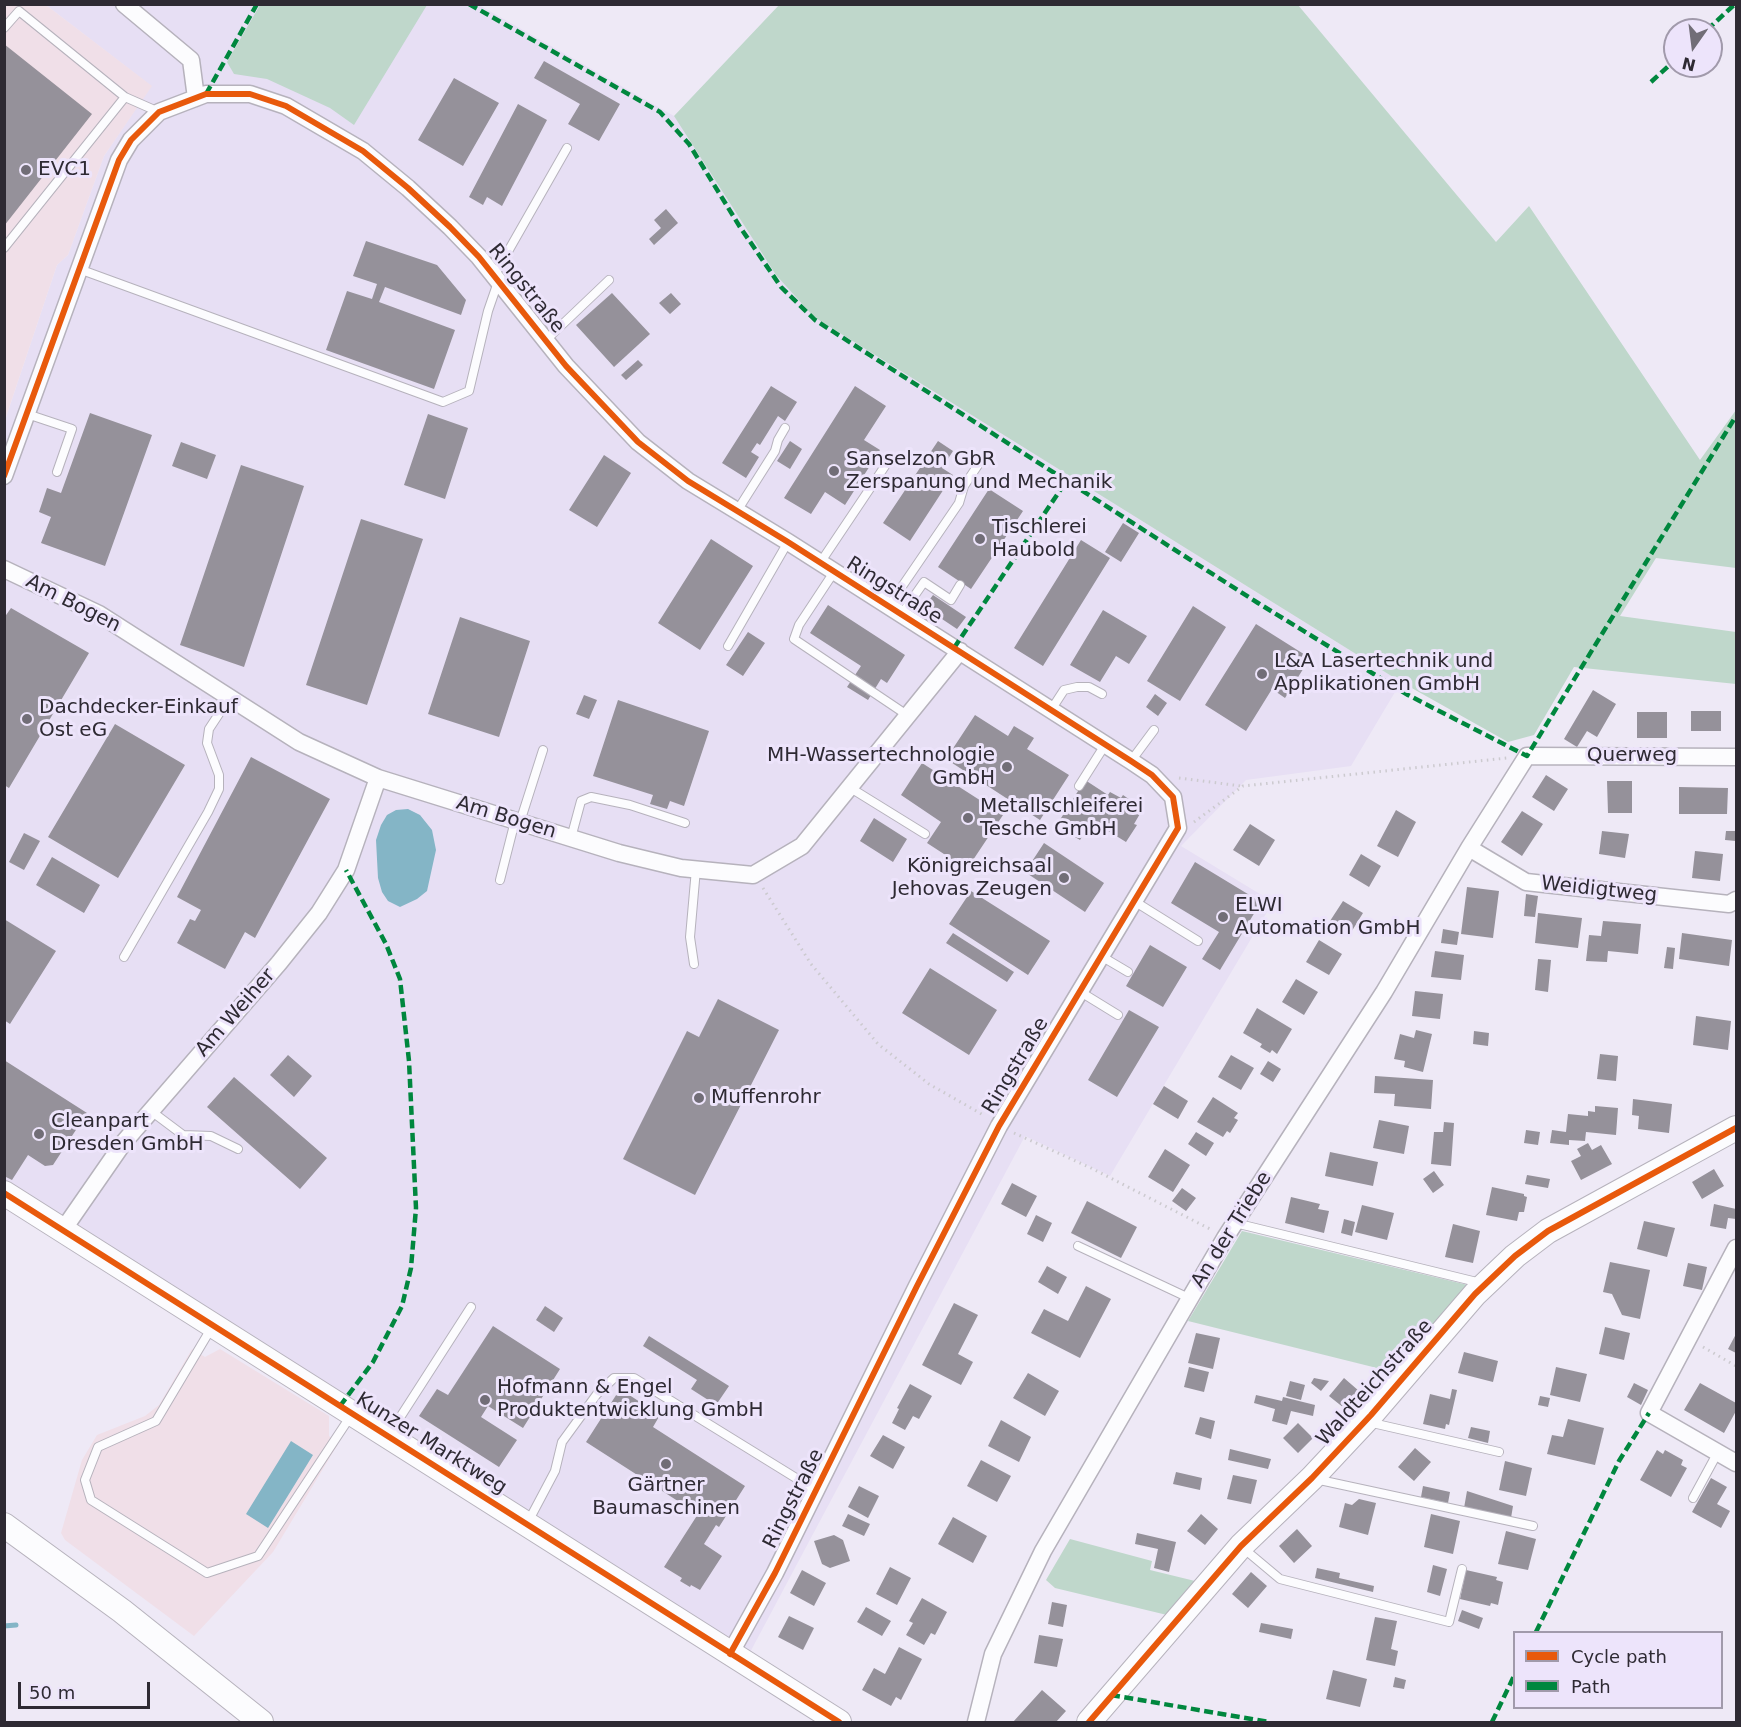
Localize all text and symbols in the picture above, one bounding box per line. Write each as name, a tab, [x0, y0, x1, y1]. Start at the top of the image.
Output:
north arrow	[1663, 18, 1723, 78]
text: N	[1680, 53, 1698, 75]
place label: EVC1	[38, 158, 91, 182]
marker: EVC1	[19, 163, 33, 177]
street label: Ringstraße	[483, 239, 569, 339]
place label: Sanselzon GbR Zerspanung und Mechanik	[846, 448, 1112, 495]
marker: Sanselzon GbR Zerspanung und Mechanik	[827, 464, 841, 478]
place label: Tischlerei Haubold	[992, 516, 1087, 563]
marker: Tischlerei Haubold	[973, 532, 987, 546]
street label: Ringstraße	[842, 552, 946, 630]
street label: Am Bogen	[22, 570, 124, 638]
place label: L&A Lasertechnik und Applikationen GmbH	[1274, 650, 1493, 697]
marker: L&A Lasertechnik und Applikationen GmbH	[1255, 667, 1269, 681]
place label: Dachdecker-Einkauf Ost eG	[39, 696, 238, 743]
marker: Dachdecker-Einkauf Ost eG	[20, 712, 34, 726]
place label: MH-Wassertechnologie GmbH	[767, 744, 995, 791]
street label: Querweg	[1587, 744, 1677, 768]
marker: MH-Wassertechnologie GmbH	[1000, 760, 1014, 774]
street label: Am Bogen	[453, 791, 559, 845]
place label: Metallschleiferei Tesche GmbH	[980, 795, 1143, 842]
marker: Metallschleiferei Tesche GmbH	[961, 811, 975, 825]
place label: Königreichsaal Jehovas Zeugen	[892, 855, 1052, 902]
marker: Königreichsaal Jehovas Zeugen	[1057, 871, 1071, 885]
street label: Weidigtweg	[1540, 872, 1658, 908]
place label: ELWI Automation GmbH	[1235, 894, 1421, 941]
marker: ELWI Automation GmbH	[1216, 910, 1230, 924]
street label: Am Weiher	[191, 964, 281, 1062]
street label: Ringstraße	[978, 1013, 1054, 1119]
place label: Muffenrohr	[711, 1086, 821, 1110]
marker: Muffenrohr	[692, 1091, 706, 1105]
place label: Cleanpart Dresden GmbH	[51, 1110, 204, 1157]
marker: Cleanpart Dresden GmbH	[32, 1127, 46, 1141]
street label: An der Triebe	[1187, 1167, 1277, 1293]
street label: Waldteichstraße	[1312, 1315, 1438, 1451]
place label: Hofmann & Engel Produktentwicklung GmbH	[497, 1376, 764, 1423]
street label: Kunzer Marktweg	[351, 1388, 511, 1500]
marker: Hofmann & Engel Produktentwicklung GmbH	[478, 1393, 492, 1407]
street label: Ringstraße	[759, 1445, 829, 1553]
marker: Gärtner Baumaschinen	[659, 1457, 673, 1471]
place label: Gärtner Baumaschinen	[592, 1474, 740, 1521]
legend	[1513, 1631, 1723, 1709]
text: Cycle path	[1571, 1646, 1667, 1667]
scale bar	[21, 1670, 153, 1708]
text: Path	[1571, 1676, 1611, 1697]
text: 50 m	[29, 1682, 75, 1703]

